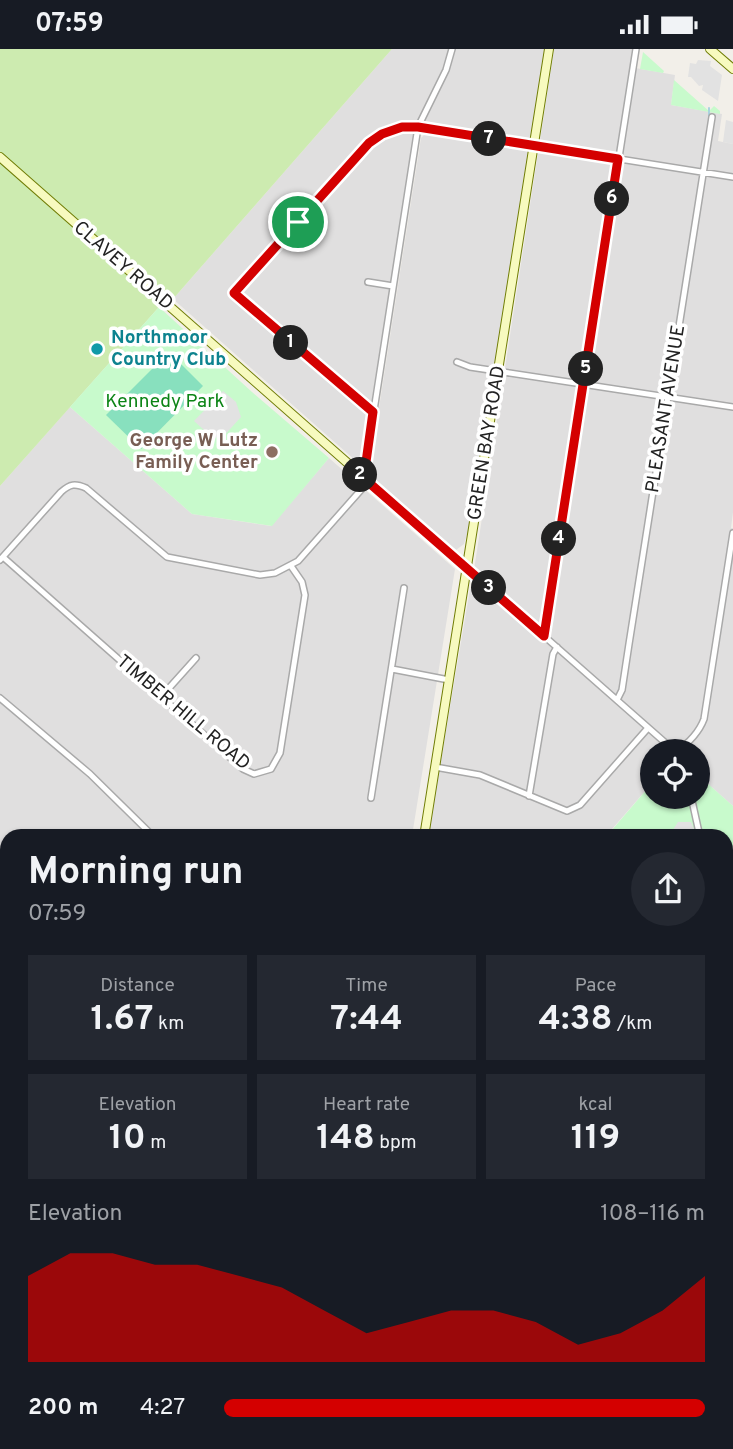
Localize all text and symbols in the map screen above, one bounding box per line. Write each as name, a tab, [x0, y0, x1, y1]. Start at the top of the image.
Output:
text: 07:59	[35, 8, 104, 41]
pin: 7	[472, 121, 506, 157]
text: 7	[483, 126, 494, 150]
pin: 6	[594, 181, 630, 217]
text: 6	[606, 186, 617, 210]
pin	[268, 192, 328, 252]
icon: arrive	[279, 203, 317, 241]
street label: CLAVEY ROAD	[68, 216, 178, 316]
street label: PLEASANT AVENUE	[641, 323, 691, 495]
pin: 1	[274, 325, 308, 361]
place label: Northmoor Country Club	[111, 326, 226, 372]
text: 1	[287, 330, 294, 354]
marker: Northmoor Country Club	[89, 341, 105, 357]
pin: 5	[568, 351, 604, 387]
text: 5	[580, 356, 591, 380]
street label: GREEN BAY ROAD	[463, 364, 511, 522]
park label: Kennedy Park	[105, 390, 225, 414]
place label: George W Lutz Family Center	[129, 429, 258, 475]
marker: George W Lutz Family Center	[264, 444, 280, 460]
pin: 2	[342, 457, 378, 493]
text: 2	[354, 462, 365, 486]
pin: 4	[542, 521, 576, 557]
text: 4	[552, 526, 565, 550]
pin: 3	[472, 571, 506, 605]
text: 3	[483, 575, 494, 599]
street label: TIMBER HILL ROAD	[111, 650, 255, 776]
map controls	[640, 739, 710, 809]
button: locate	[640, 739, 710, 809]
text: Morning run	[28, 849, 244, 898]
button: share	[631, 852, 705, 926]
text: 07:59	[28, 900, 86, 929]
text: Distance	[100, 974, 175, 998]
text: Time	[345, 974, 388, 998]
text: Pace	[575, 974, 616, 998]
text: 1.67	[91, 998, 154, 1042]
text: 7:44	[330, 998, 403, 1042]
text: 4:38	[539, 998, 613, 1042]
text: km	[154, 1012, 184, 1036]
text: /km	[613, 1012, 652, 1036]
text: Elevation	[98, 1093, 177, 1117]
text: Heart rate	[323, 1093, 410, 1117]
text: kcal	[579, 1093, 612, 1117]
text: 10	[109, 1117, 146, 1161]
text: 148	[316, 1117, 375, 1161]
text: 119	[571, 1117, 620, 1161]
text: m	[146, 1131, 166, 1155]
text: bpm	[375, 1131, 417, 1155]
text: Elevation	[28, 1200, 123, 1229]
text: 108–116 m	[600, 1200, 705, 1229]
text: 200 m	[28, 1394, 98, 1423]
text: 4:27	[140, 1394, 185, 1423]

